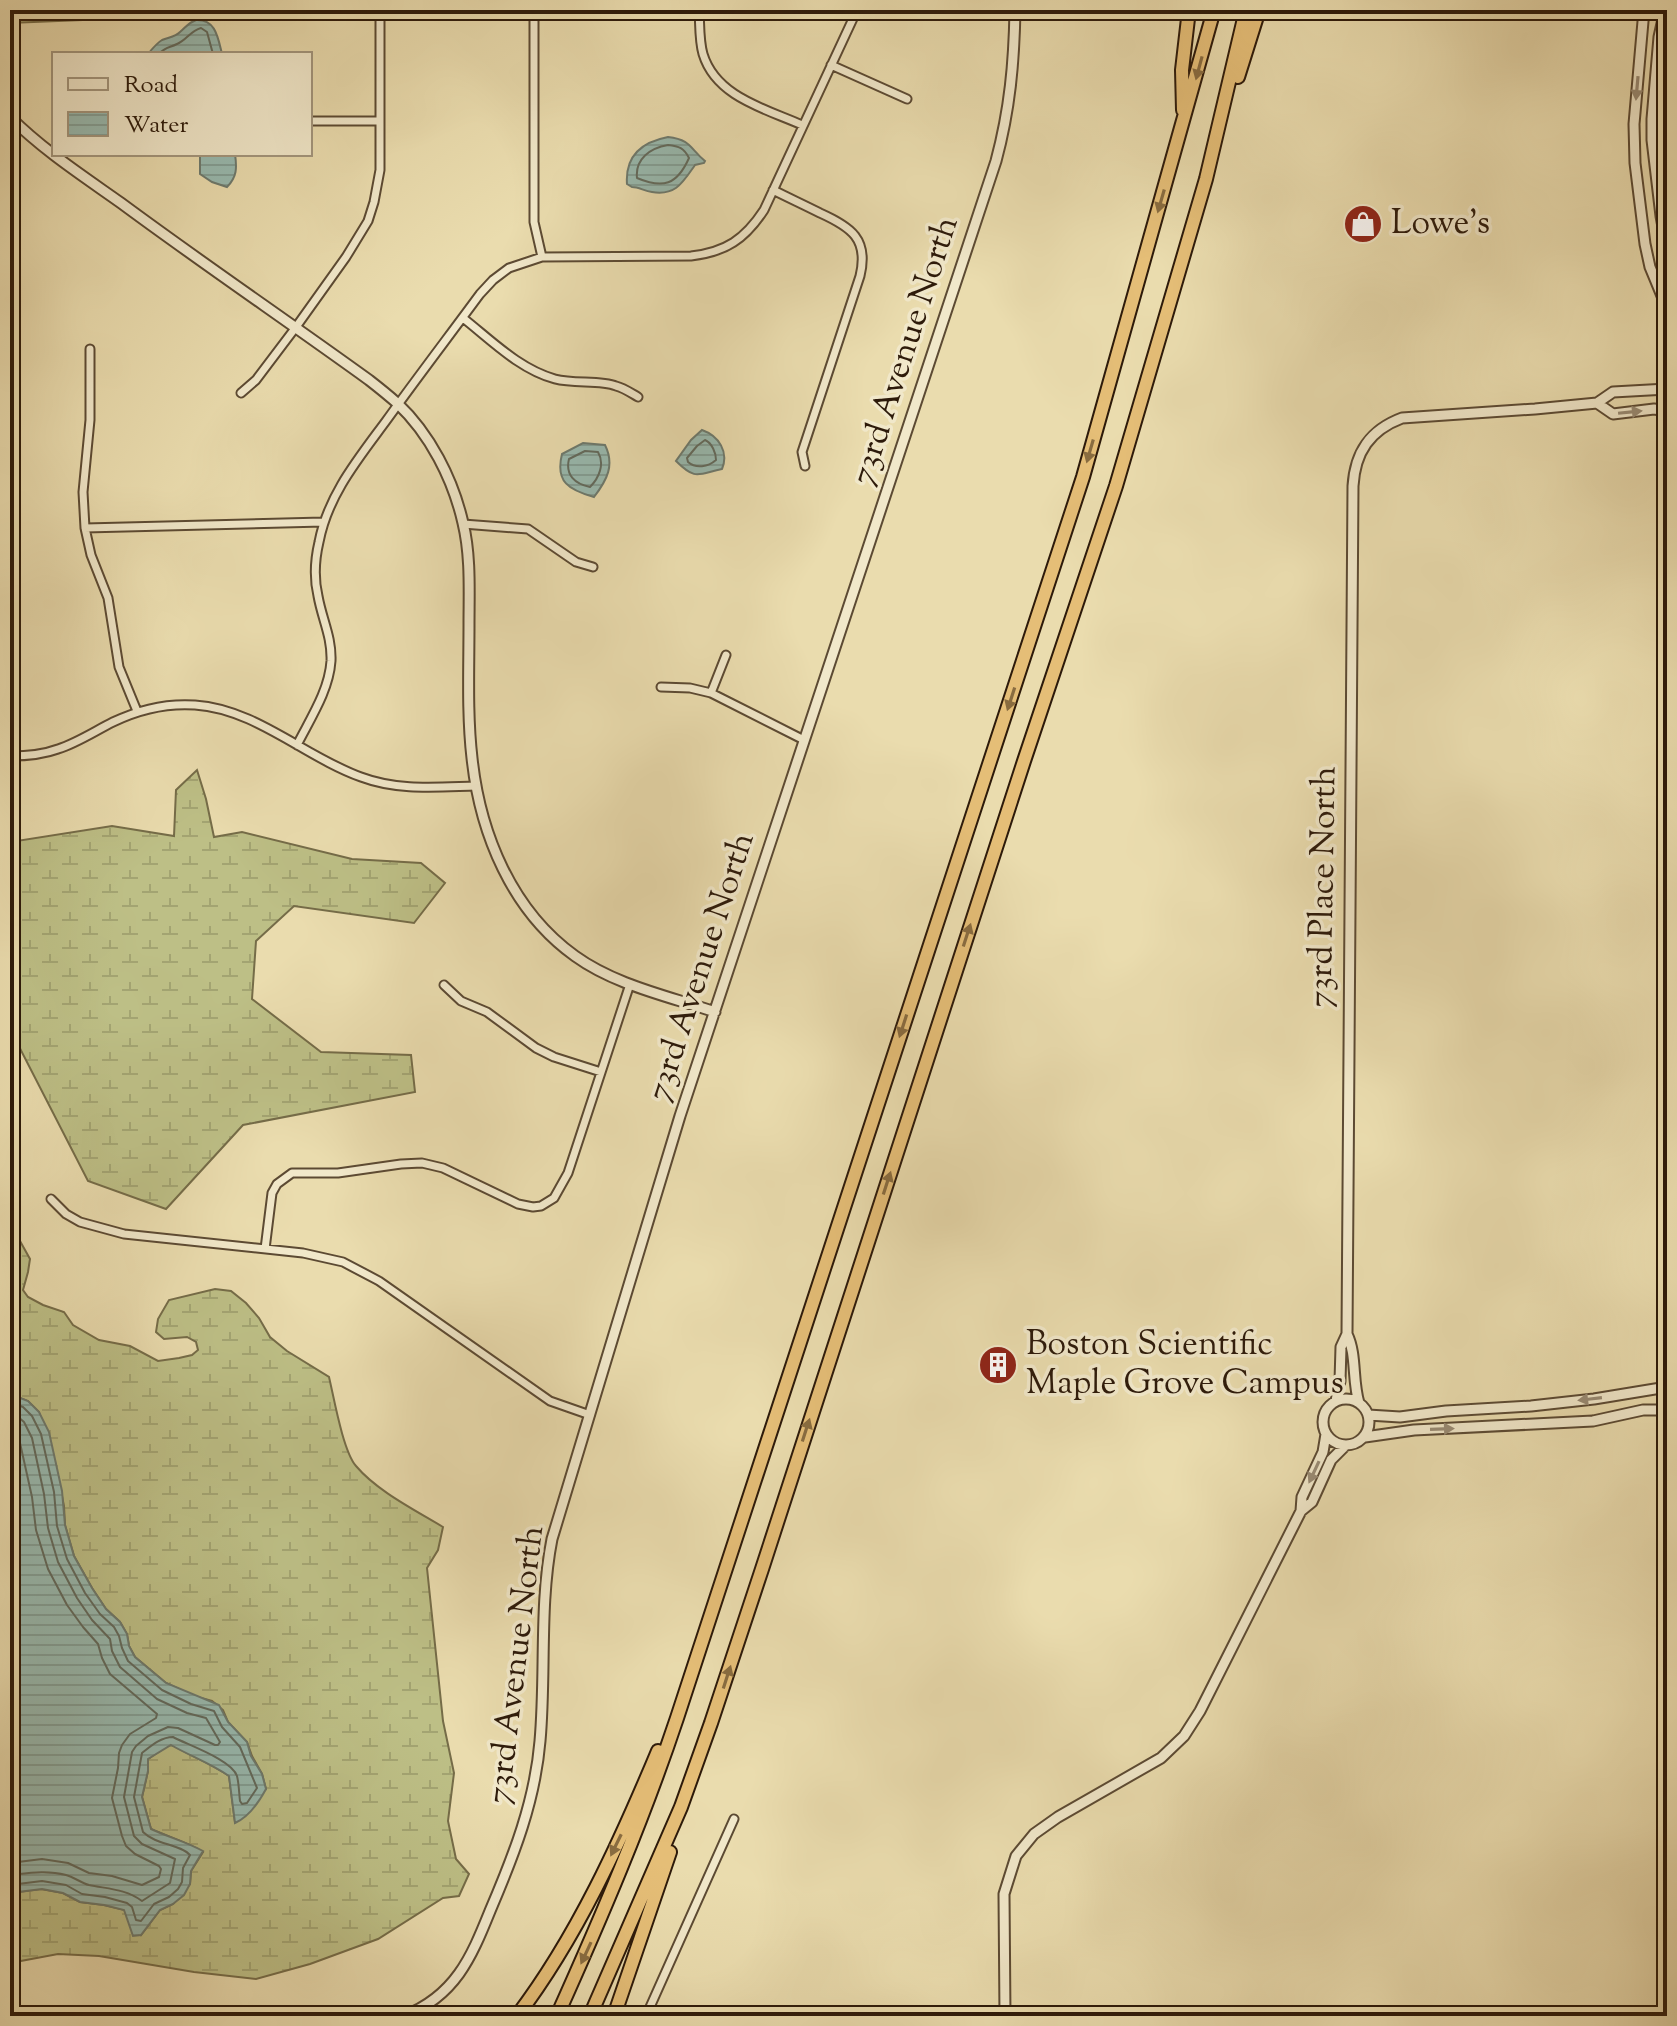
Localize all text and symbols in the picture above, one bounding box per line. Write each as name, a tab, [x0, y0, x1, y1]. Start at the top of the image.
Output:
legend	[52, 52, 312, 156]
one-way arrow	[1192, 56, 1204, 81]
text: Road	[124, 69, 178, 103]
one-way arrow	[1630, 76, 1643, 101]
text: Water	[124, 109, 188, 143]
one-way arrow	[1155, 189, 1167, 214]
place label: Lowe's	[1391, 200, 1490, 249]
shop icon: Lowe's	[1342, 203, 1384, 245]
street label: 73rd Avenue North	[839, 210, 973, 492]
one-way arrow	[1618, 405, 1643, 418]
one-way arrow	[1084, 439, 1096, 464]
one-way arrow	[1004, 687, 1016, 711]
street label: 73rd Place North	[1297, 766, 1351, 1008]
street label: 73rd Avenue North	[635, 826, 769, 1108]
one-way arrow	[961, 923, 974, 947]
one-way arrow	[897, 1014, 909, 1038]
one-way arrow	[881, 1170, 893, 1194]
place label: Boston Scientific Maple Grove Campus	[1026, 1321, 1344, 1409]
building icon: Boston Scientific Maple Grove Campus	[977, 1344, 1019, 1386]
one-way arrow	[1577, 1393, 1602, 1406]
one-way arrow	[801, 1418, 813, 1442]
one-way arrow	[1430, 1423, 1455, 1436]
one-way arrow	[1307, 1461, 1320, 1484]
street label: 73rd Avenue North	[476, 1523, 558, 1807]
one-way arrow	[721, 1665, 733, 1689]
one-way arrow	[609, 1833, 623, 1856]
one-way arrow	[579, 1941, 593, 1965]

